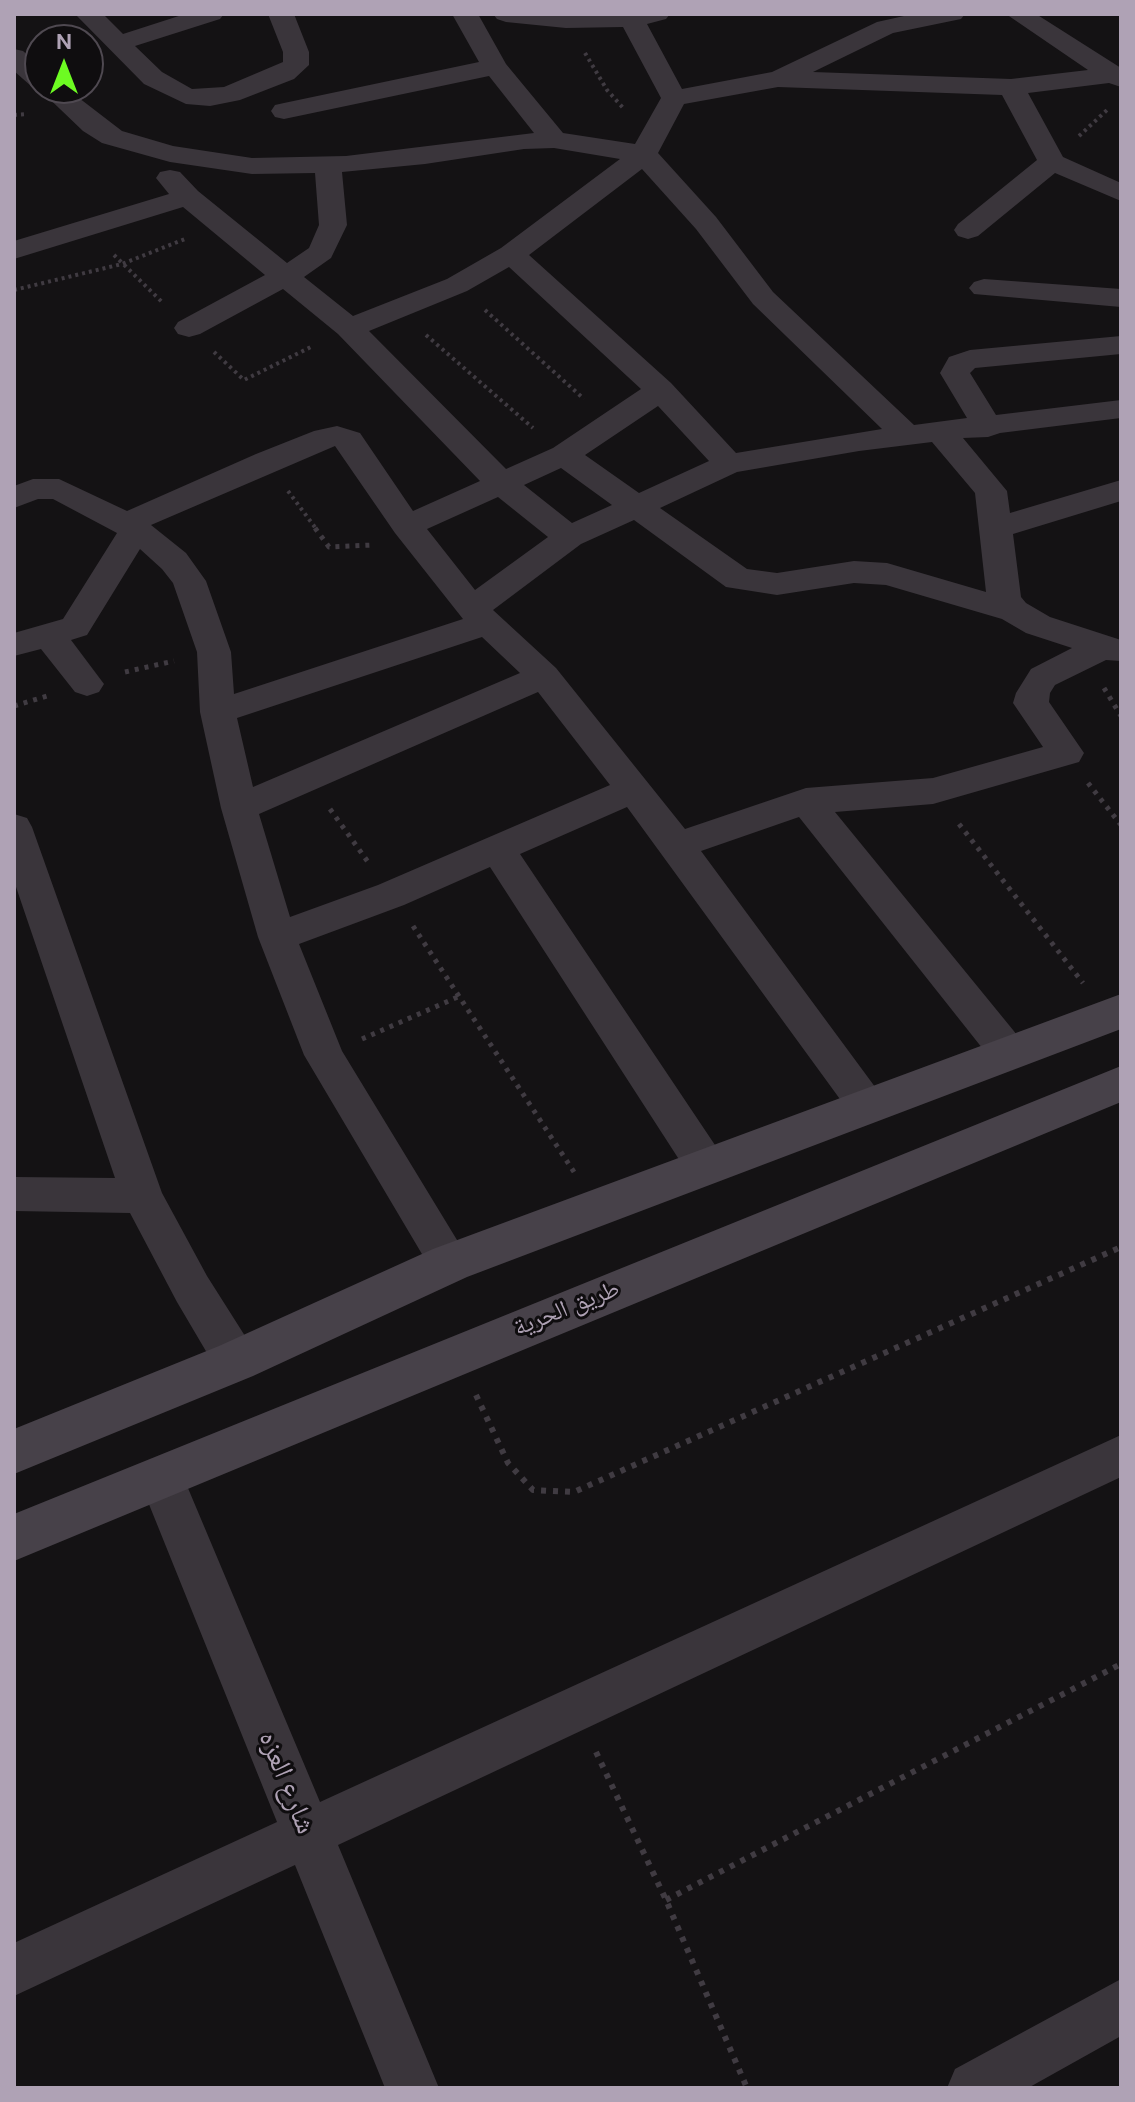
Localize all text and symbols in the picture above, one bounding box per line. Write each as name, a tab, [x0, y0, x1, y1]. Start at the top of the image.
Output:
north arrow	[24, 24, 104, 104]
text: N	[56, 27, 72, 56]
street label: طريق الحرية	[510, 1275, 624, 1343]
street label: شارع العزه	[250, 1727, 322, 1839]

